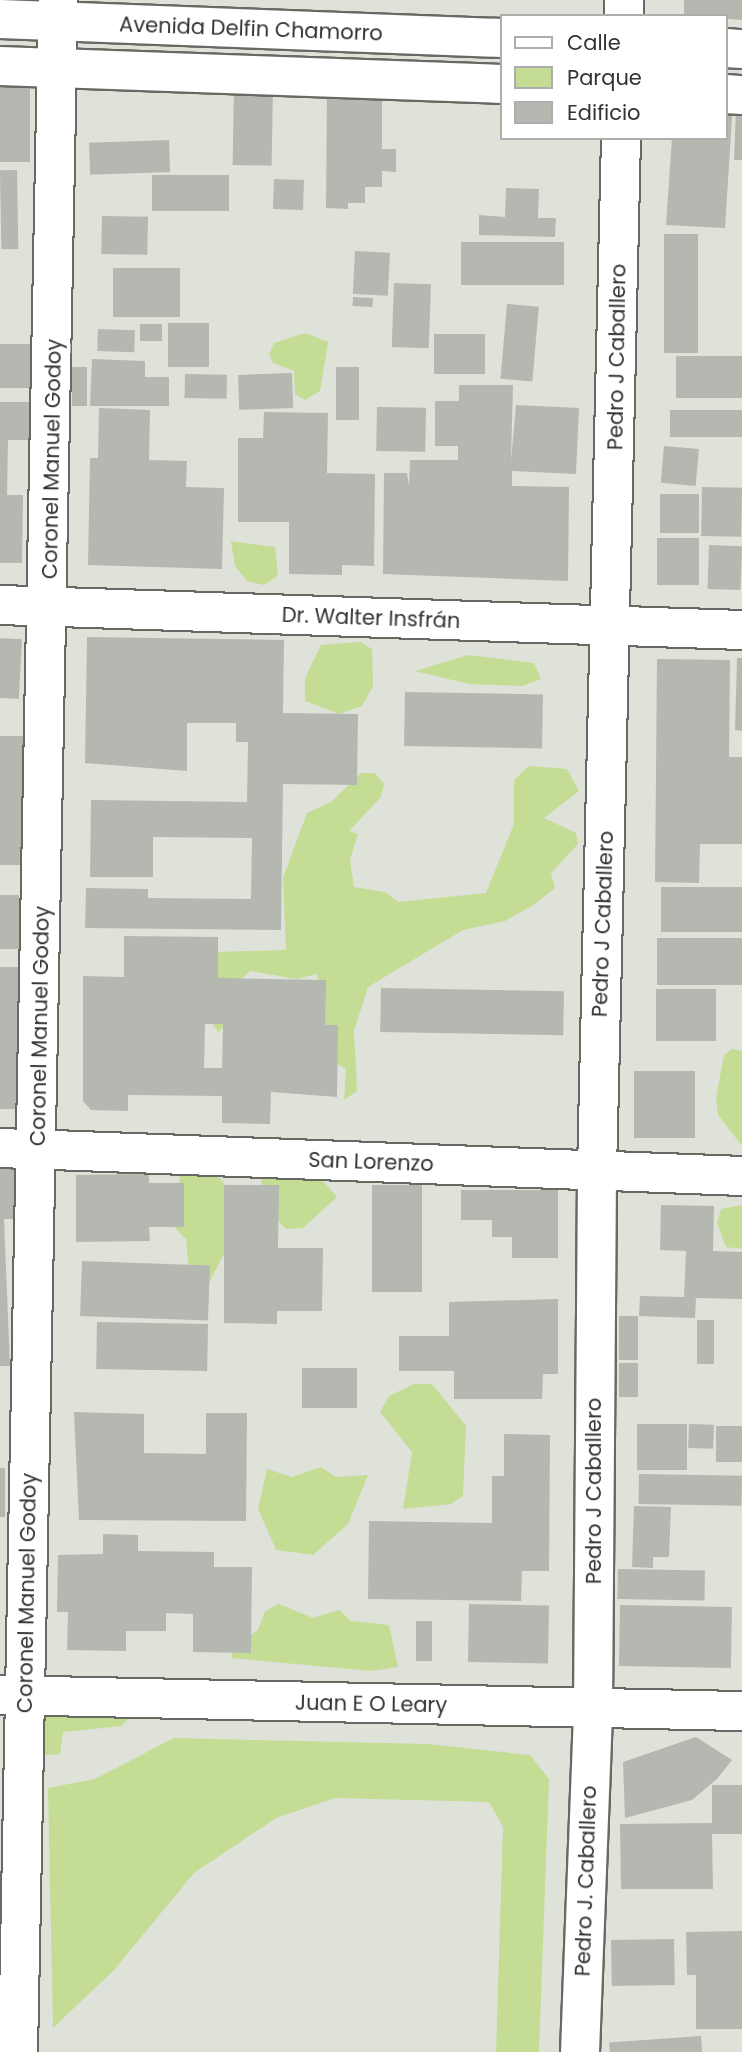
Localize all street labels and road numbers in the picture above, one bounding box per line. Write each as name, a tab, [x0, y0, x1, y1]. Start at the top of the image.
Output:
street label: Avenida Delfin Chamorro	[119, 12, 383, 46]
street label: Pedro J Caballero	[603, 264, 631, 450]
street label: Coronel Manuel Godoy	[37, 339, 67, 579]
street label: Dr. Walter Insfrán	[281, 602, 461, 634]
street label: Pedro J Caballero	[587, 830, 619, 1018]
street label: Coronel Manuel Godoy	[25, 906, 55, 1146]
street label: San Lorenzo	[308, 1147, 434, 1177]
street label: Pedro J Caballero	[581, 1398, 607, 1584]
street label: Coronel Manuel Godoy	[12, 1473, 42, 1713]
street label: Juan E O Leary	[295, 1690, 447, 1718]
street label: Pedro J. Caballero	[570, 1785, 602, 1977]

